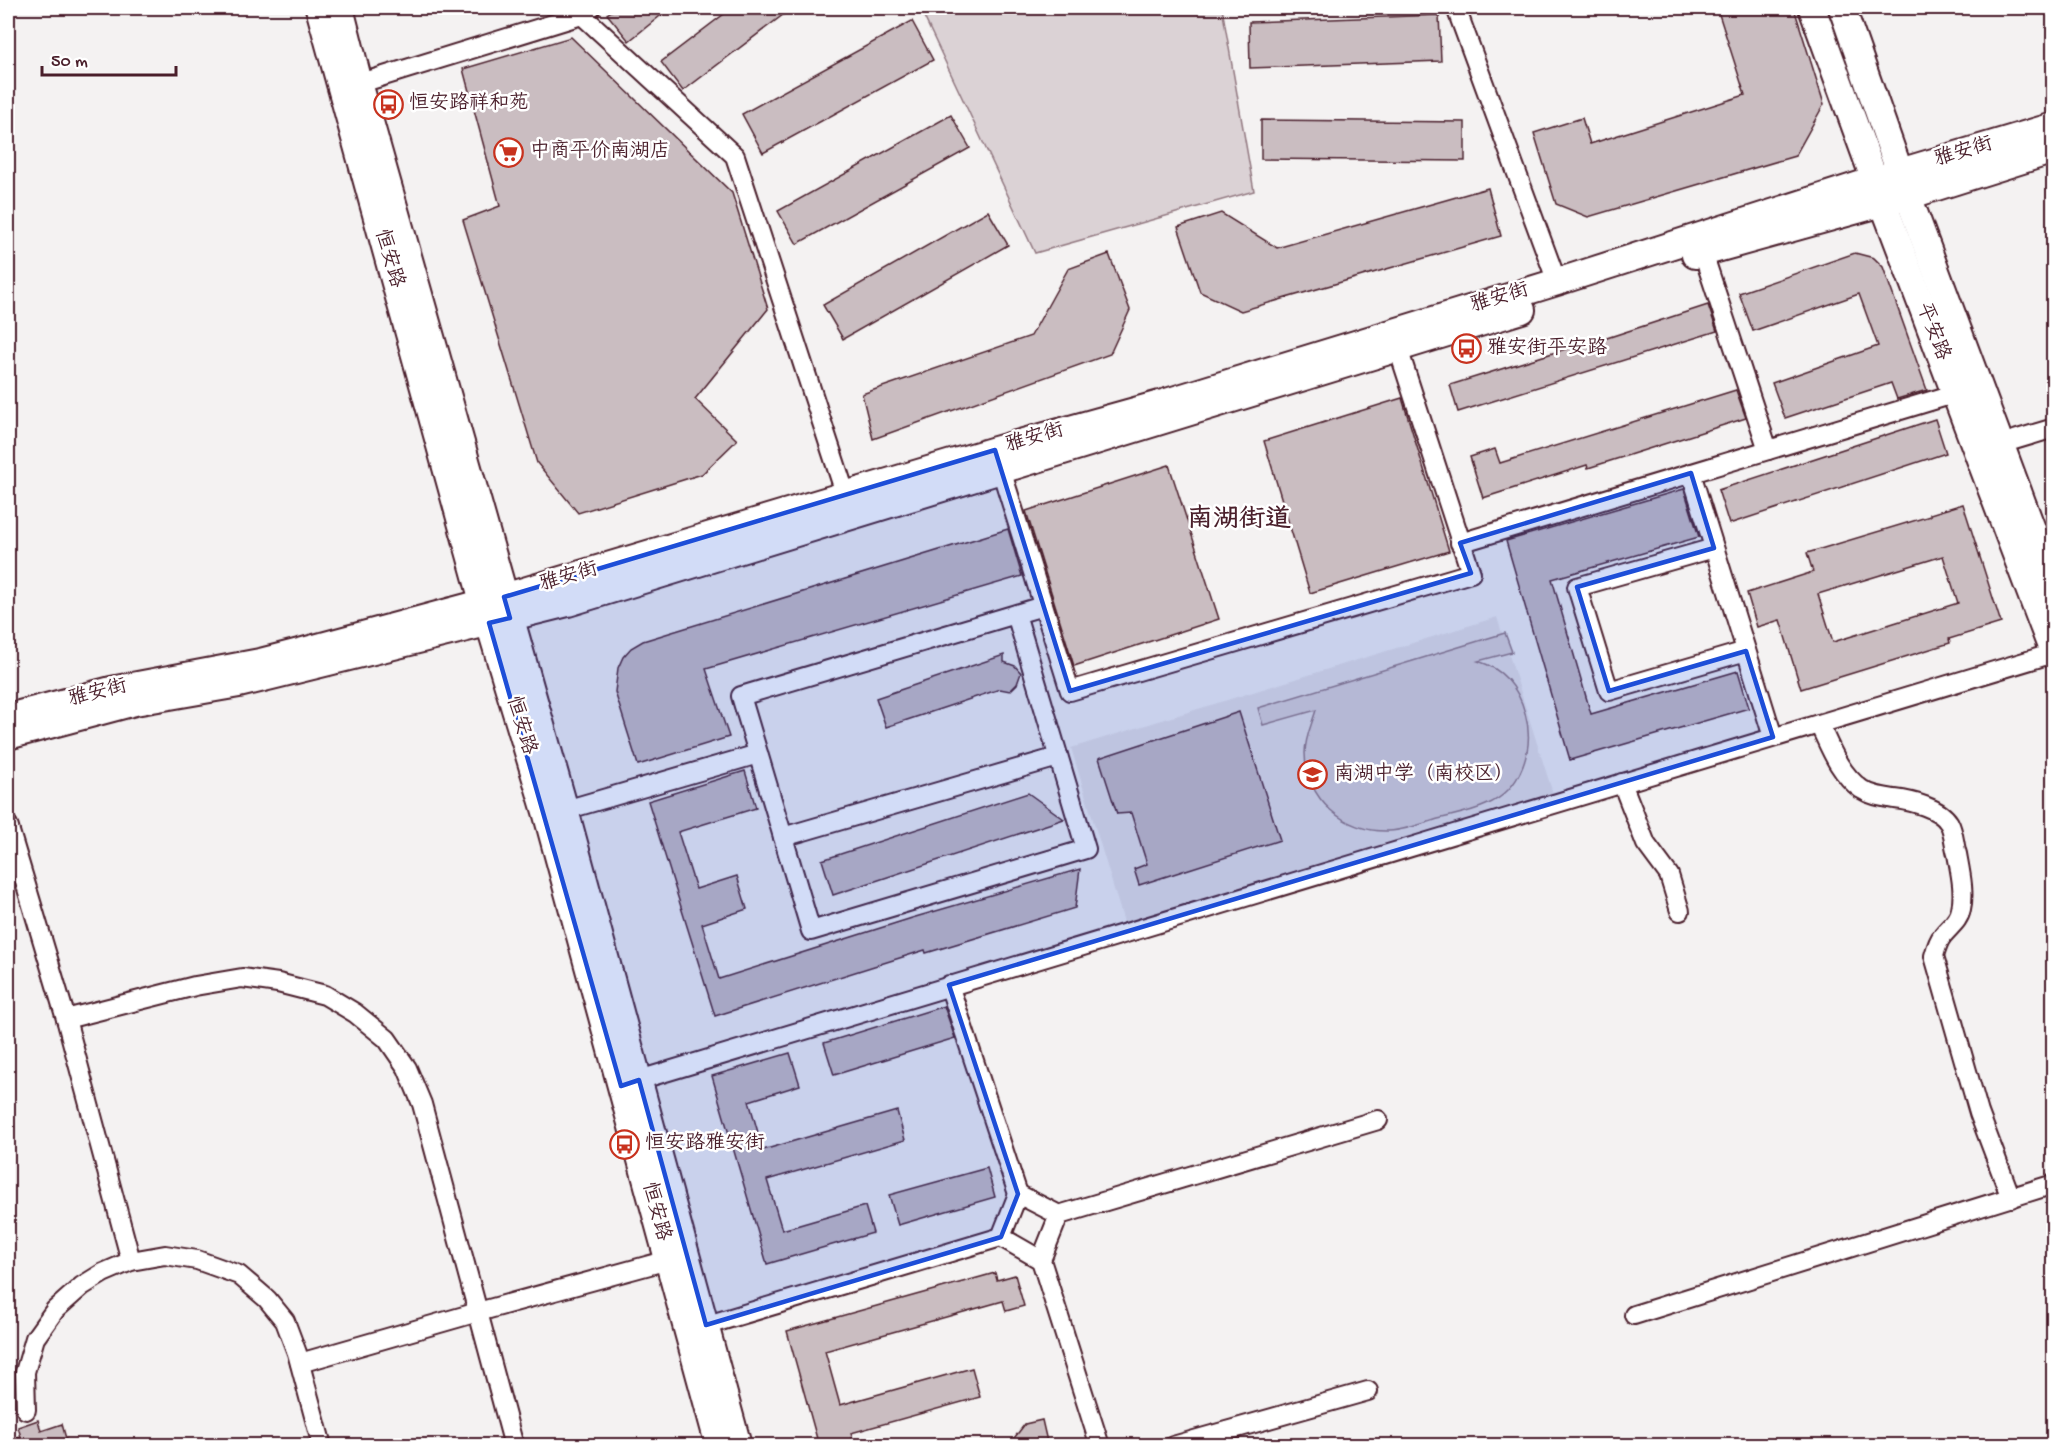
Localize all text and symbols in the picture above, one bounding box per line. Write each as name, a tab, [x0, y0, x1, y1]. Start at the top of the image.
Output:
scale bar	[42, 39, 176, 77]
text: 50 m	[51, 52, 88, 73]
bus stop icon: 恒安路祥和苑	[372, 88, 404, 120]
place label: 恒安路祥和苑	[409, 91, 529, 116]
street label: 雅安街	[1931, 131, 1996, 173]
supermarket icon: 中商平价南湖店	[493, 136, 525, 168]
place label: 中商平价南湖店	[530, 139, 670, 164]
street label: 恒安路	[369, 226, 410, 292]
street label: 雅安街	[1467, 277, 1532, 319]
street label: 平安路	[1911, 299, 1956, 365]
bus stop icon: 雅安街平安路	[1450, 333, 1482, 365]
place label: 雅安街平安路	[1487, 336, 1608, 361]
street label: 雅安街	[1002, 418, 1067, 458]
district label: 南湖街道	[1187, 504, 1291, 537]
street label: 雅安街	[536, 557, 601, 597]
street label: 雅安街	[66, 674, 130, 712]
street label: 恒安路	[500, 693, 542, 759]
school or university icon: 南湖中学（南校区）	[1297, 759, 1329, 791]
place label: 南湖中学（南校区）	[1334, 762, 1514, 787]
bus stop icon: 恒安路雅安街	[608, 1128, 640, 1160]
place label: 恒安路雅安街	[645, 1131, 765, 1156]
street label: 恒安路	[636, 1180, 676, 1245]

